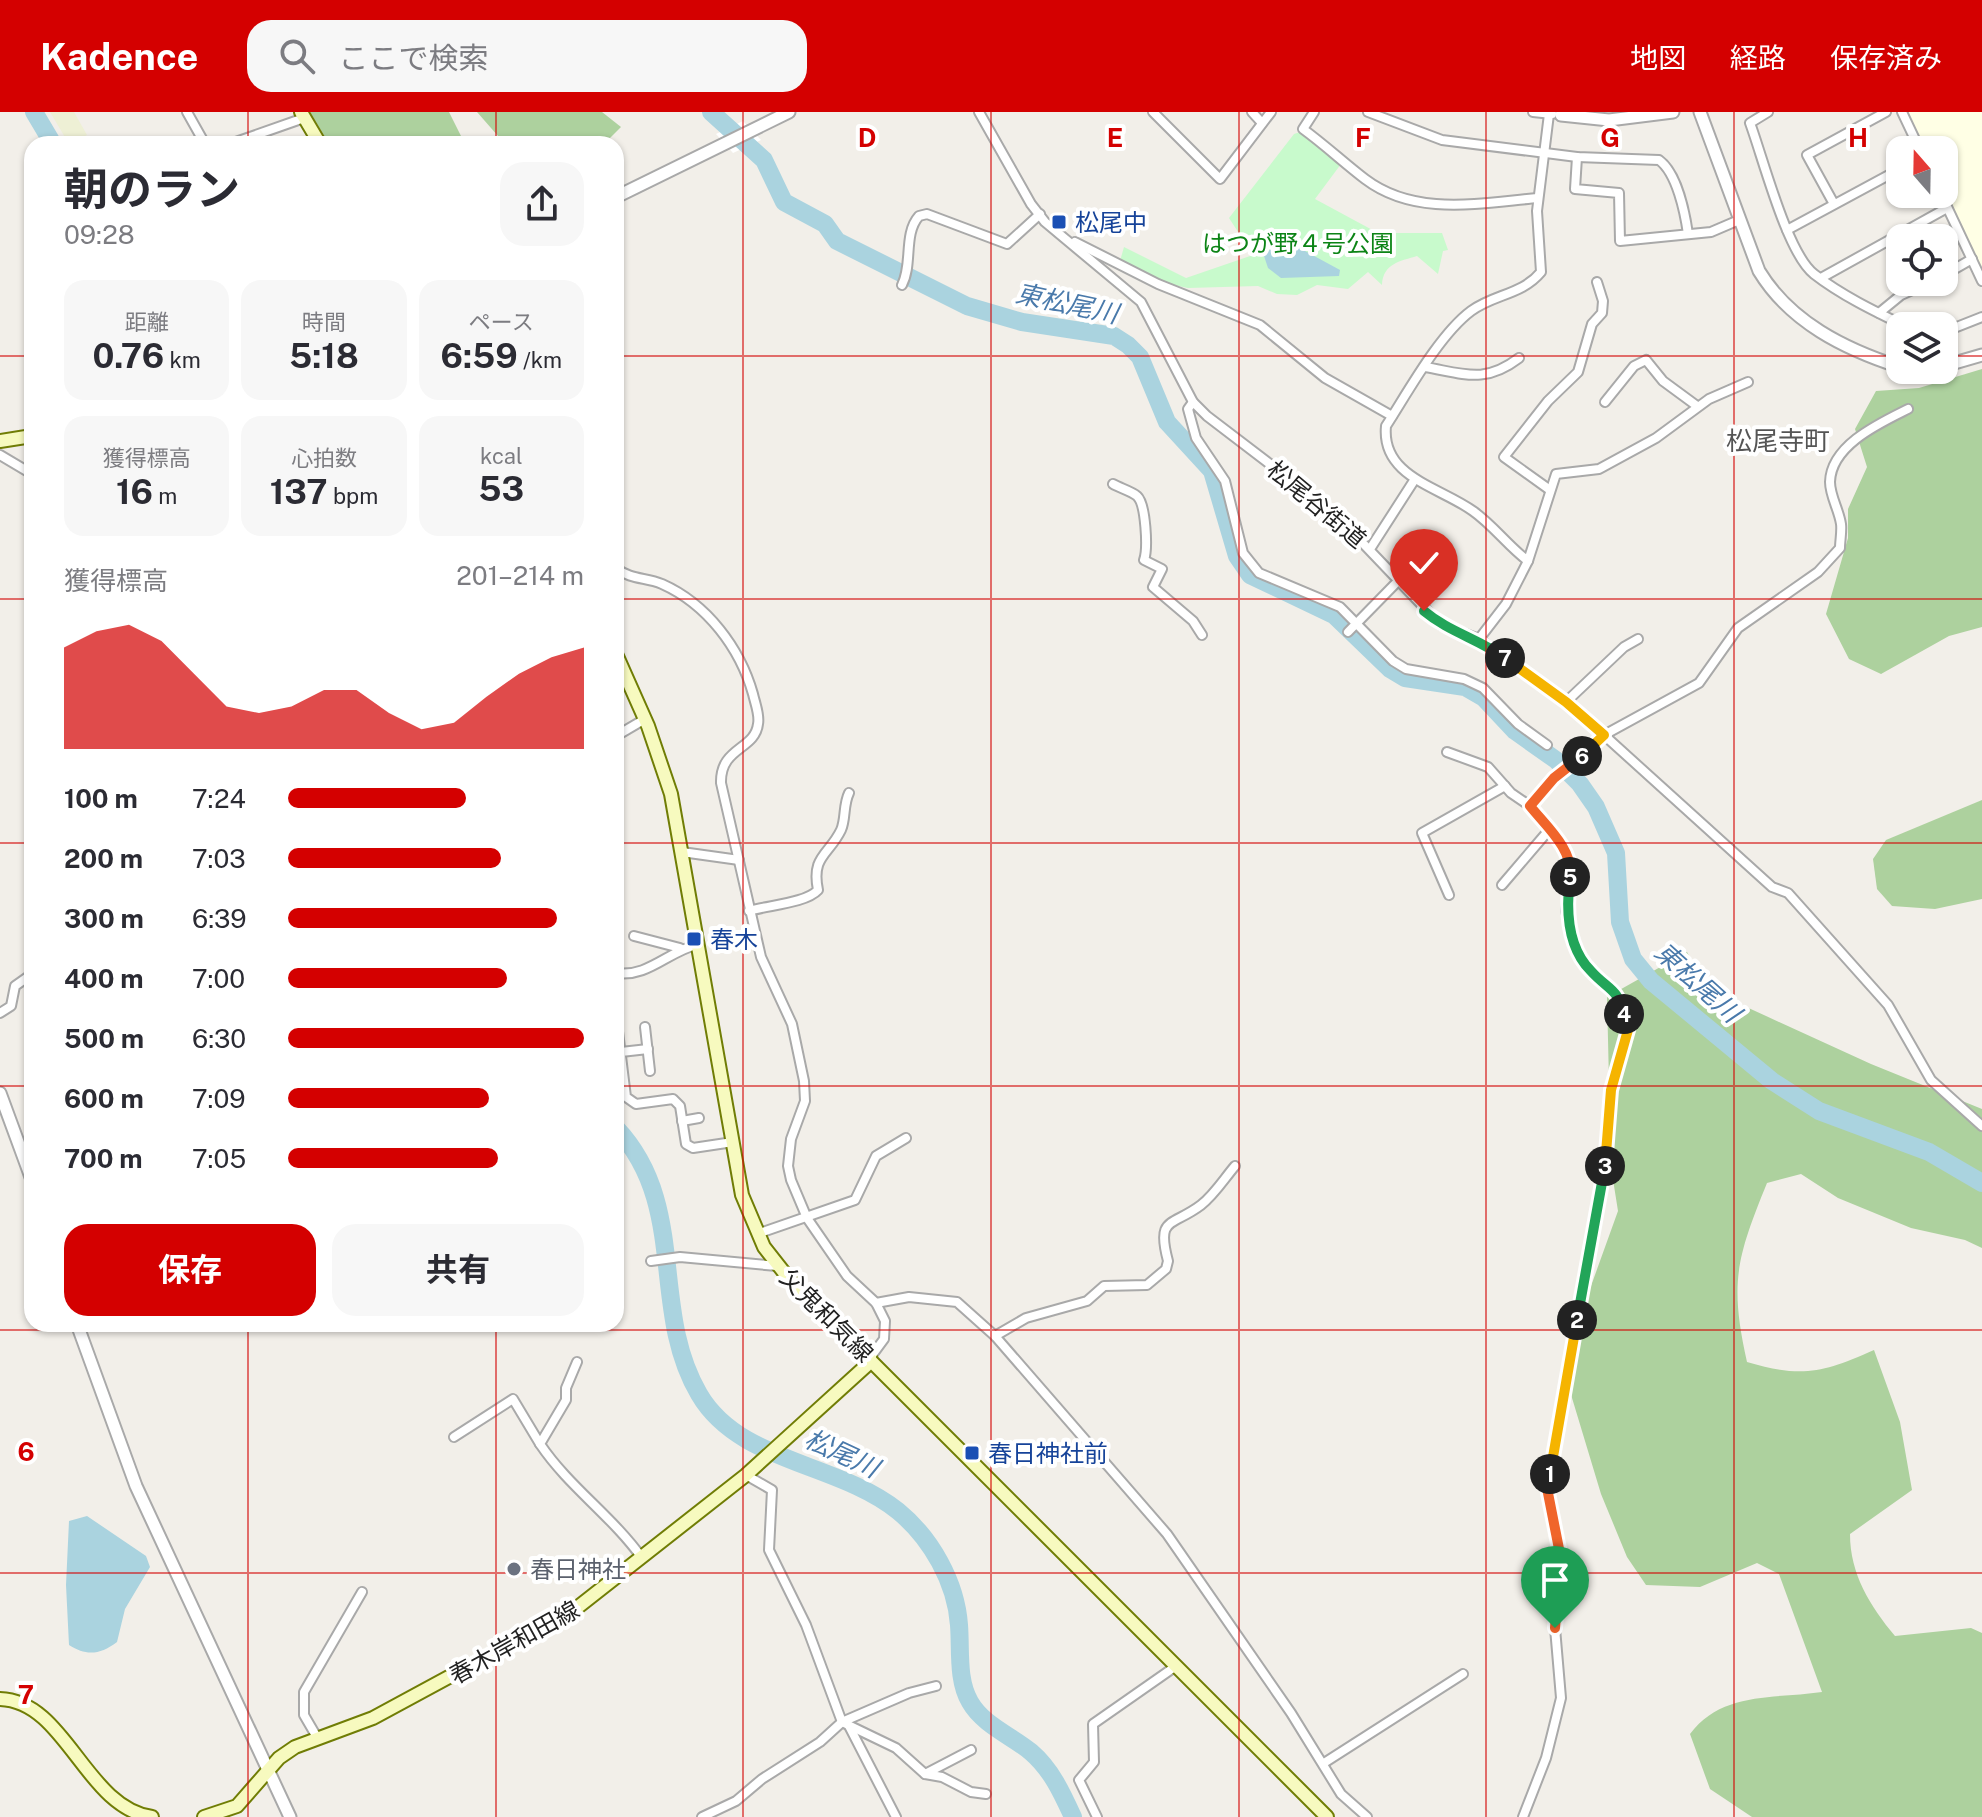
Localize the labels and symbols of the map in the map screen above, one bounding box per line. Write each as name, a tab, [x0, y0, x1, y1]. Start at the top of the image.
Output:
text: D	[858, 122, 876, 153]
text: E	[1107, 122, 1123, 153]
text: F	[1355, 122, 1371, 153]
text: G	[1600, 122, 1620, 153]
text: H	[1848, 122, 1868, 153]
north arrow	[1886, 136, 1958, 208]
place label: 松尾中	[1075, 208, 1147, 236]
marker: 松尾中	[1050, 213, 1068, 231]
park label: はつが野４号公園	[1202, 229, 1394, 257]
water label: 東松尾川	[1013, 277, 1124, 330]
district label: 松尾寺町	[1726, 425, 1830, 456]
street label: 松尾谷街道	[1262, 455, 1372, 553]
pin	[1390, 529, 1458, 611]
pin: 7	[1485, 638, 1525, 678]
pin: 6	[1562, 736, 1602, 776]
pin: 5	[1550, 857, 1590, 897]
place label: 春木	[710, 925, 758, 953]
marker: 春木	[685, 930, 703, 948]
water label: 東松尾川	[1649, 936, 1749, 1030]
pin: 4	[1604, 994, 1644, 1034]
pin: 3	[1585, 1146, 1625, 1186]
street label: 父鬼和気線	[775, 1263, 879, 1367]
pin: 2	[1557, 1300, 1597, 1340]
water label: 松尾川	[800, 1422, 887, 1485]
text: 6	[17, 1436, 35, 1467]
place label: 春日神社前	[988, 1439, 1108, 1467]
marker: 春日神社前	[963, 1444, 981, 1462]
pin: 1	[1530, 1454, 1570, 1494]
pin	[1521, 1546, 1589, 1628]
place label: 春日神社	[530, 1555, 626, 1583]
marker: 春日神社	[505, 1560, 523, 1578]
street label: 春木岸和田線	[444, 1595, 584, 1689]
text: 7	[18, 1679, 34, 1710]

